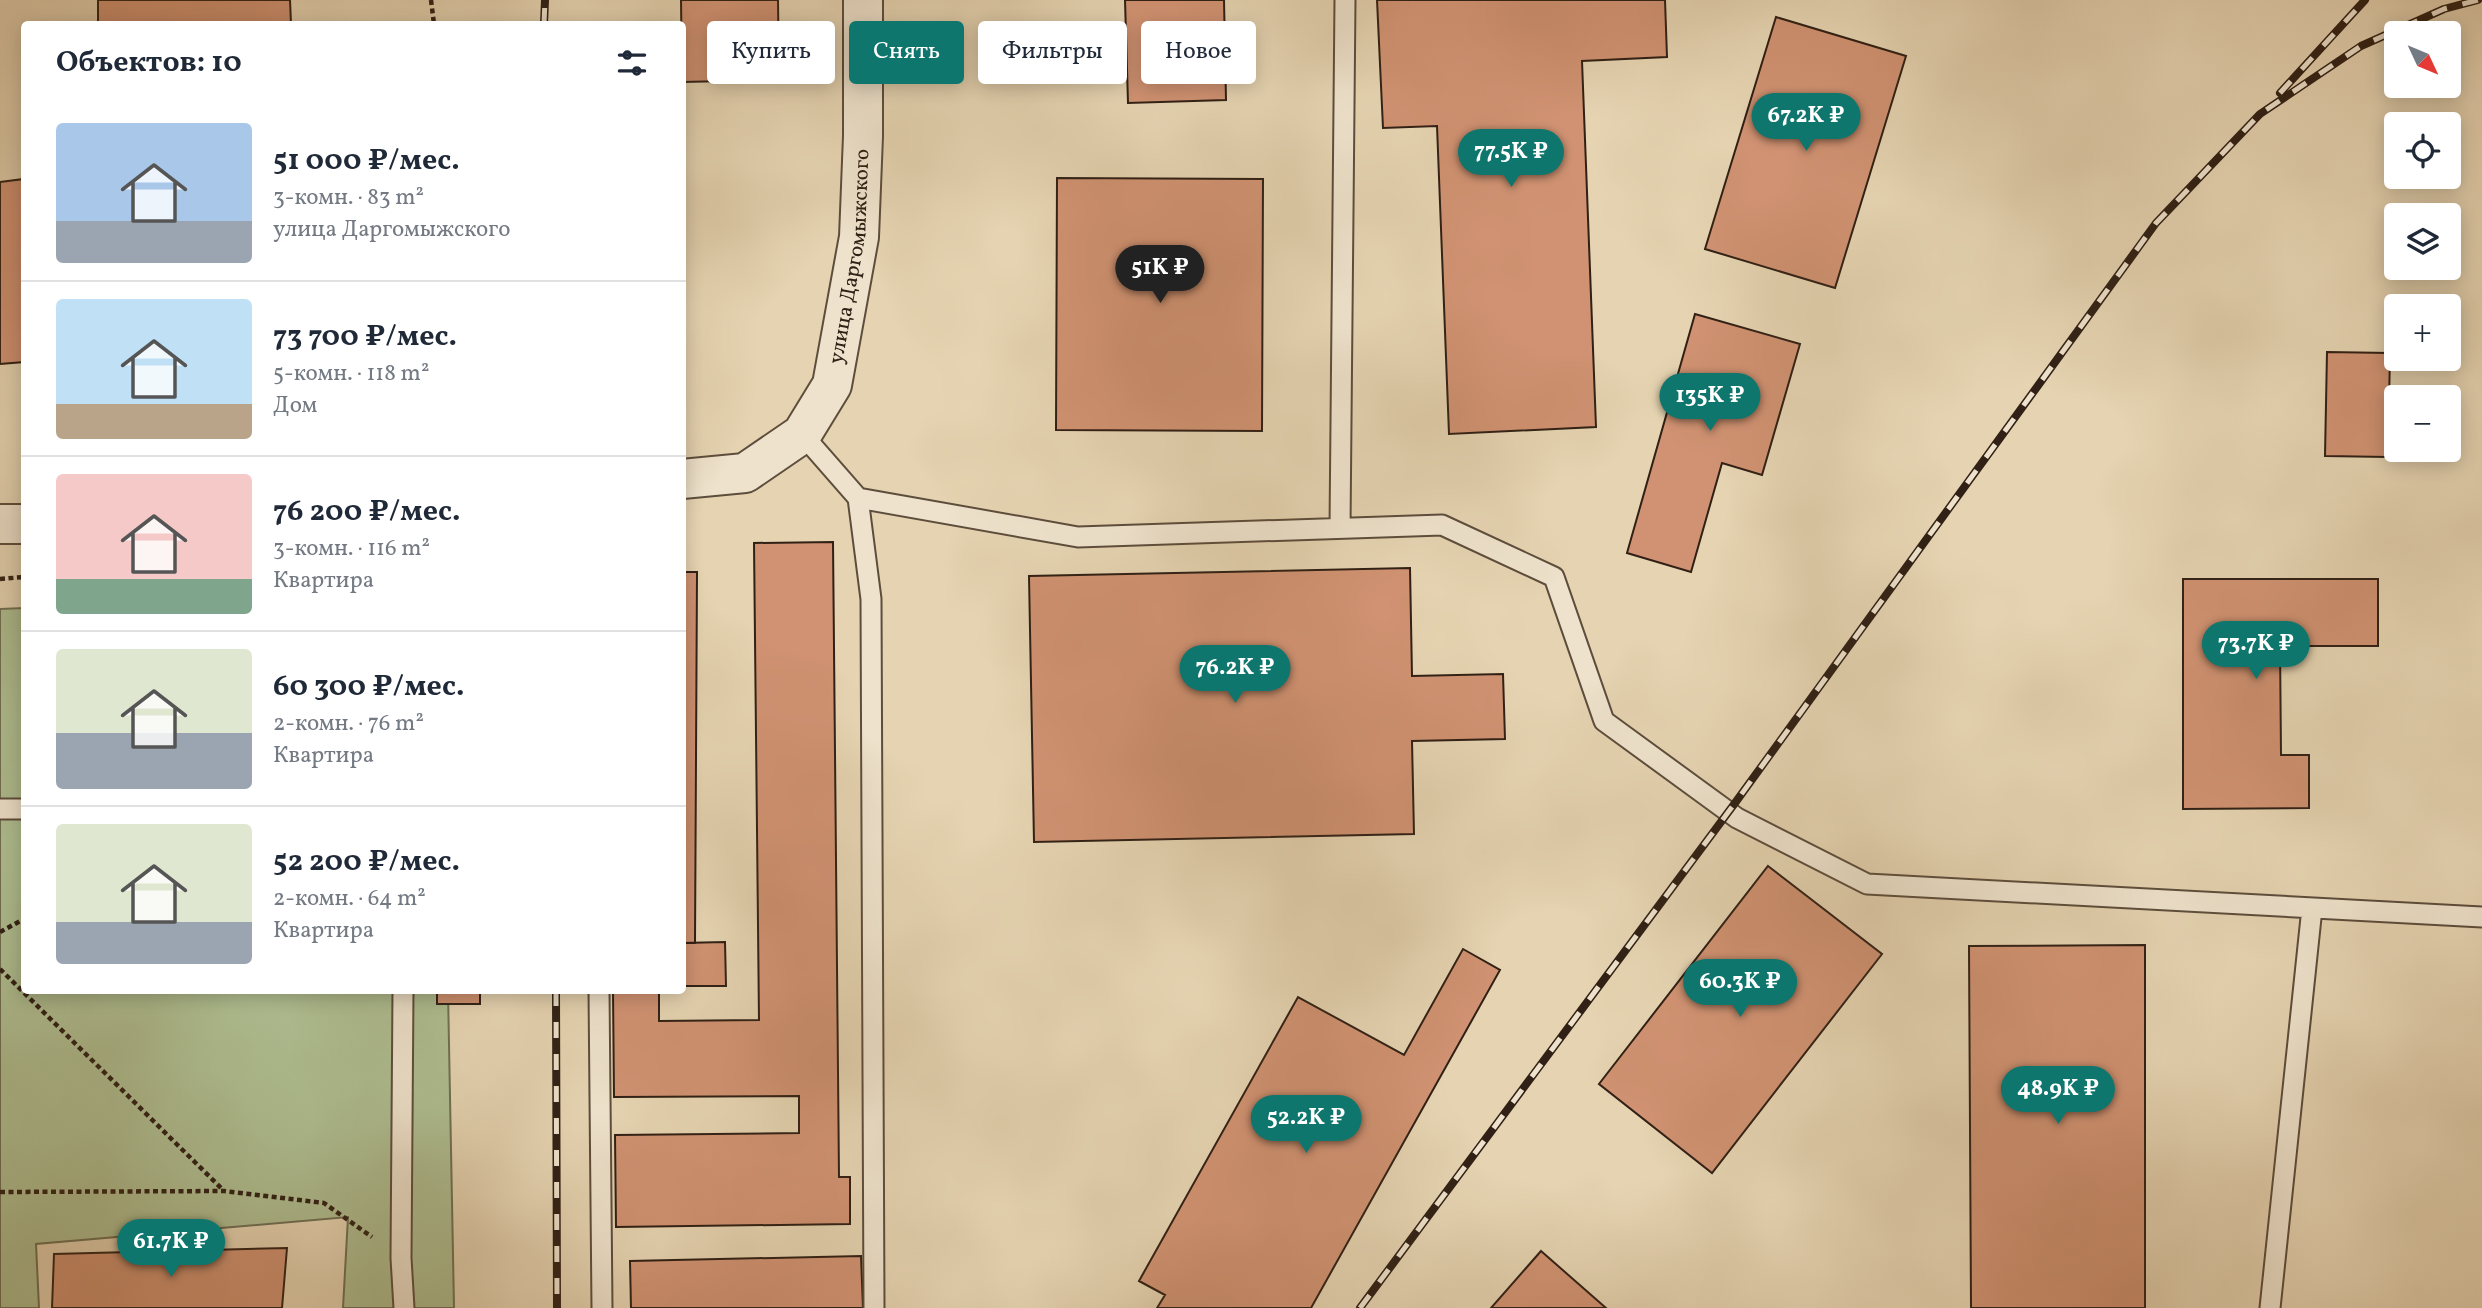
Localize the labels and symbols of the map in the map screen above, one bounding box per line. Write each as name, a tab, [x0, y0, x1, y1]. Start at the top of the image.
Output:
north arrow	[2384, 21, 2460, 98]
pin: 67.2K ₽	[1741, 94, 1871, 153]
pin: 77.5K ₽	[1446, 130, 1576, 189]
street label: улица Даргомыжского	[822, 148, 877, 366]
pin: 51K ₽	[1111, 246, 1209, 305]
pin: 135K ₽	[1653, 374, 1767, 433]
pin: 73.7K ₽	[2191, 622, 2321, 681]
pin: 76.2K ₽	[1170, 646, 1300, 705]
pin: 60.3K ₽	[1675, 960, 1805, 1019]
pin: 48.9K ₽	[1993, 1066, 2123, 1126]
pin: 52.2K ₽	[1241, 1096, 1371, 1155]
pin: 61.7K ₽	[106, 1220, 236, 1279]

